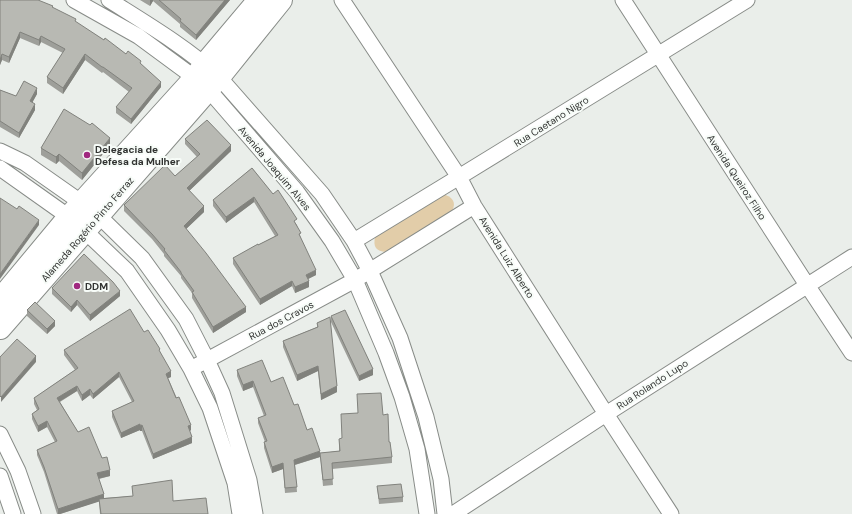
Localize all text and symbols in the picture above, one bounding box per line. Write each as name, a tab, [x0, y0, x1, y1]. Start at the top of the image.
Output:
street label: Rua Caetano Nigro	[511, 93, 591, 150]
street label: Avenida Joaquim Alves	[235, 123, 314, 213]
street label: Avenida Queiroz Filho	[704, 132, 769, 222]
place label: Delegacia de Defesa da Mulher	[95, 143, 180, 168]
marker: Delegacia de Defesa da Mulher	[82, 150, 92, 160]
street label: Alameda Rogério Pinto Ferraz	[38, 174, 137, 285]
street label: Avenida Luiz Alberto	[476, 214, 537, 301]
place label: DDM	[85, 280, 108, 293]
marker: DDM	[72, 281, 82, 291]
street label: Rua dos Cravos	[247, 298, 316, 343]
street label: Rua Rolando Lupo	[614, 356, 691, 412]

